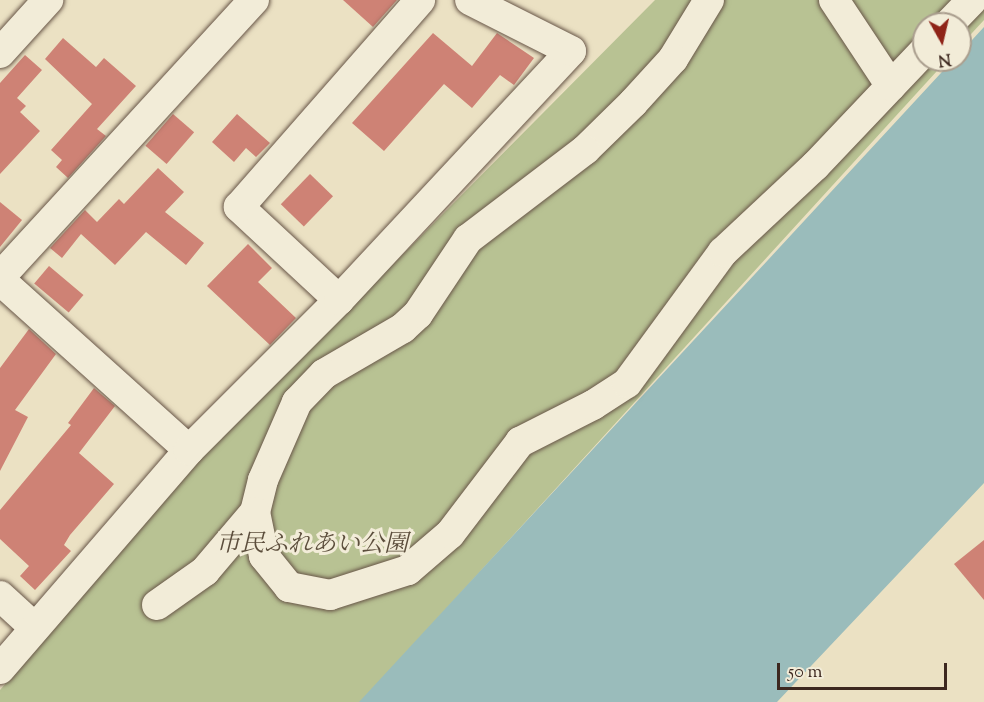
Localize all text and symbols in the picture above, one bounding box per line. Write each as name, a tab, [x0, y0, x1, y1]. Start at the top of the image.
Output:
north arrow	[912, 12, 972, 72]
text: N	[936, 46, 952, 71]
park label: 市民ふれあい公園	[216, 532, 408, 560]
scale bar	[780, 651, 950, 689]
text: 50 m	[788, 660, 822, 686]

